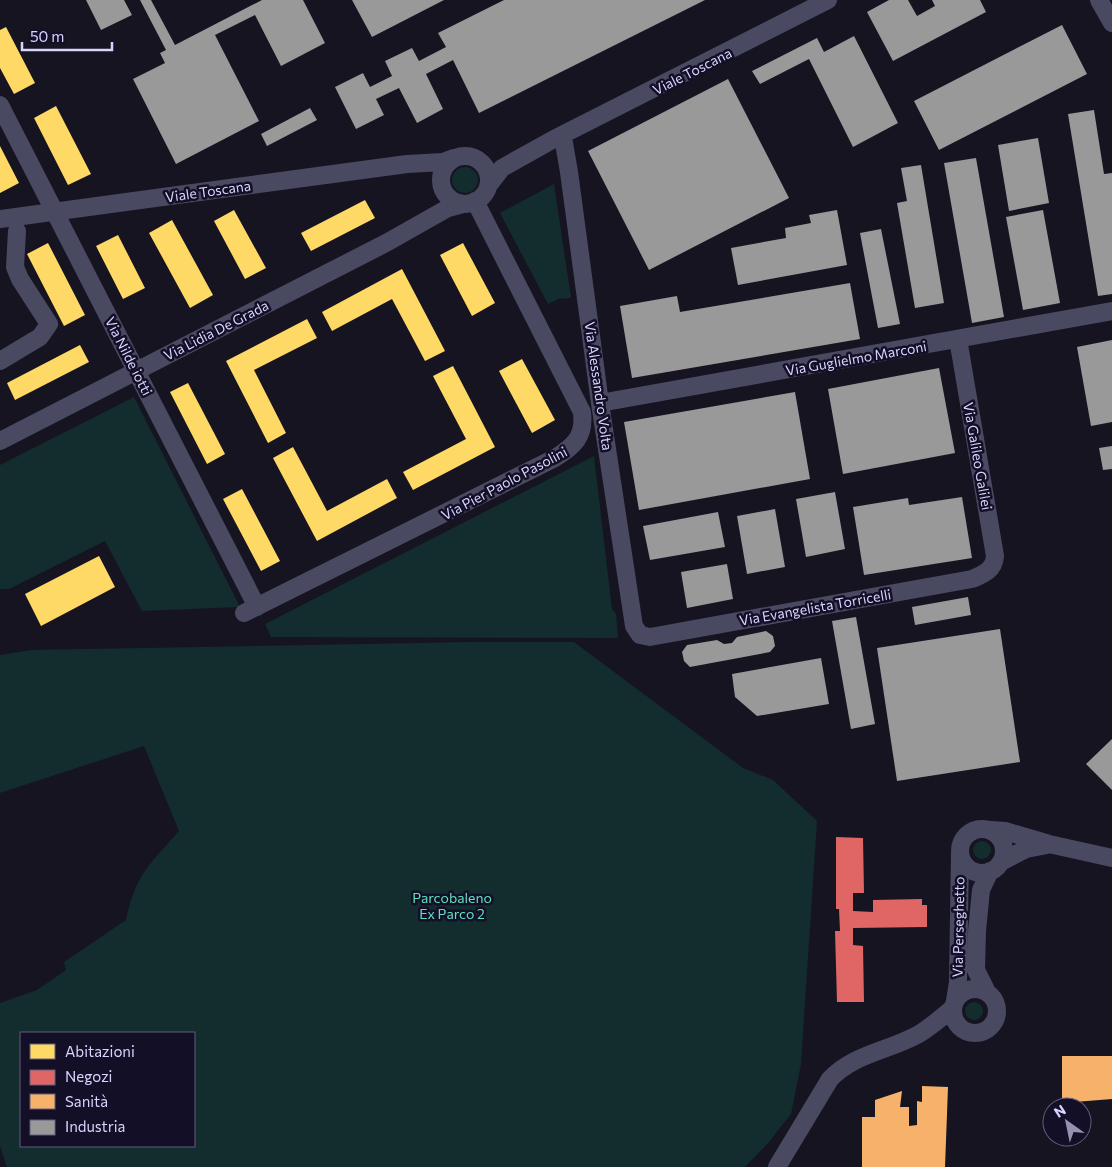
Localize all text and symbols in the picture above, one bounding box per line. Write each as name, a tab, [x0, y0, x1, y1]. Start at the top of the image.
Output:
scale bar	[22, 20, 112, 52]
text: 50 m	[30, 27, 64, 45]
street label: Viale Toscana	[650, 44, 734, 98]
street label: Viale Toscana	[164, 177, 252, 205]
street label: Via Lidia De Grada	[161, 296, 271, 364]
street label: Via Nilde iotti	[102, 314, 156, 398]
street label: Via Alessandro Volta	[582, 320, 616, 452]
street label: Via Guglielmo Marconi	[784, 337, 928, 379]
street label: Via Galileo Galilei	[960, 401, 996, 511]
street label: Via Pier Paolo Pasolini	[438, 443, 570, 523]
street label: Via Evangelista Torricelli	[738, 585, 892, 629]
street label: Via Perseghetto	[949, 876, 967, 978]
park label: Parcobaleno Ex Parco 2	[412, 889, 492, 922]
legend	[20, 1032, 195, 1147]
text: Abitazioni	[65, 1042, 135, 1060]
text: Negozi	[65, 1067, 112, 1085]
text: Sanità	[65, 1092, 108, 1110]
north arrow	[1042, 1097, 1092, 1147]
text: N	[1051, 1101, 1069, 1121]
text: Industria	[65, 1117, 125, 1135]

